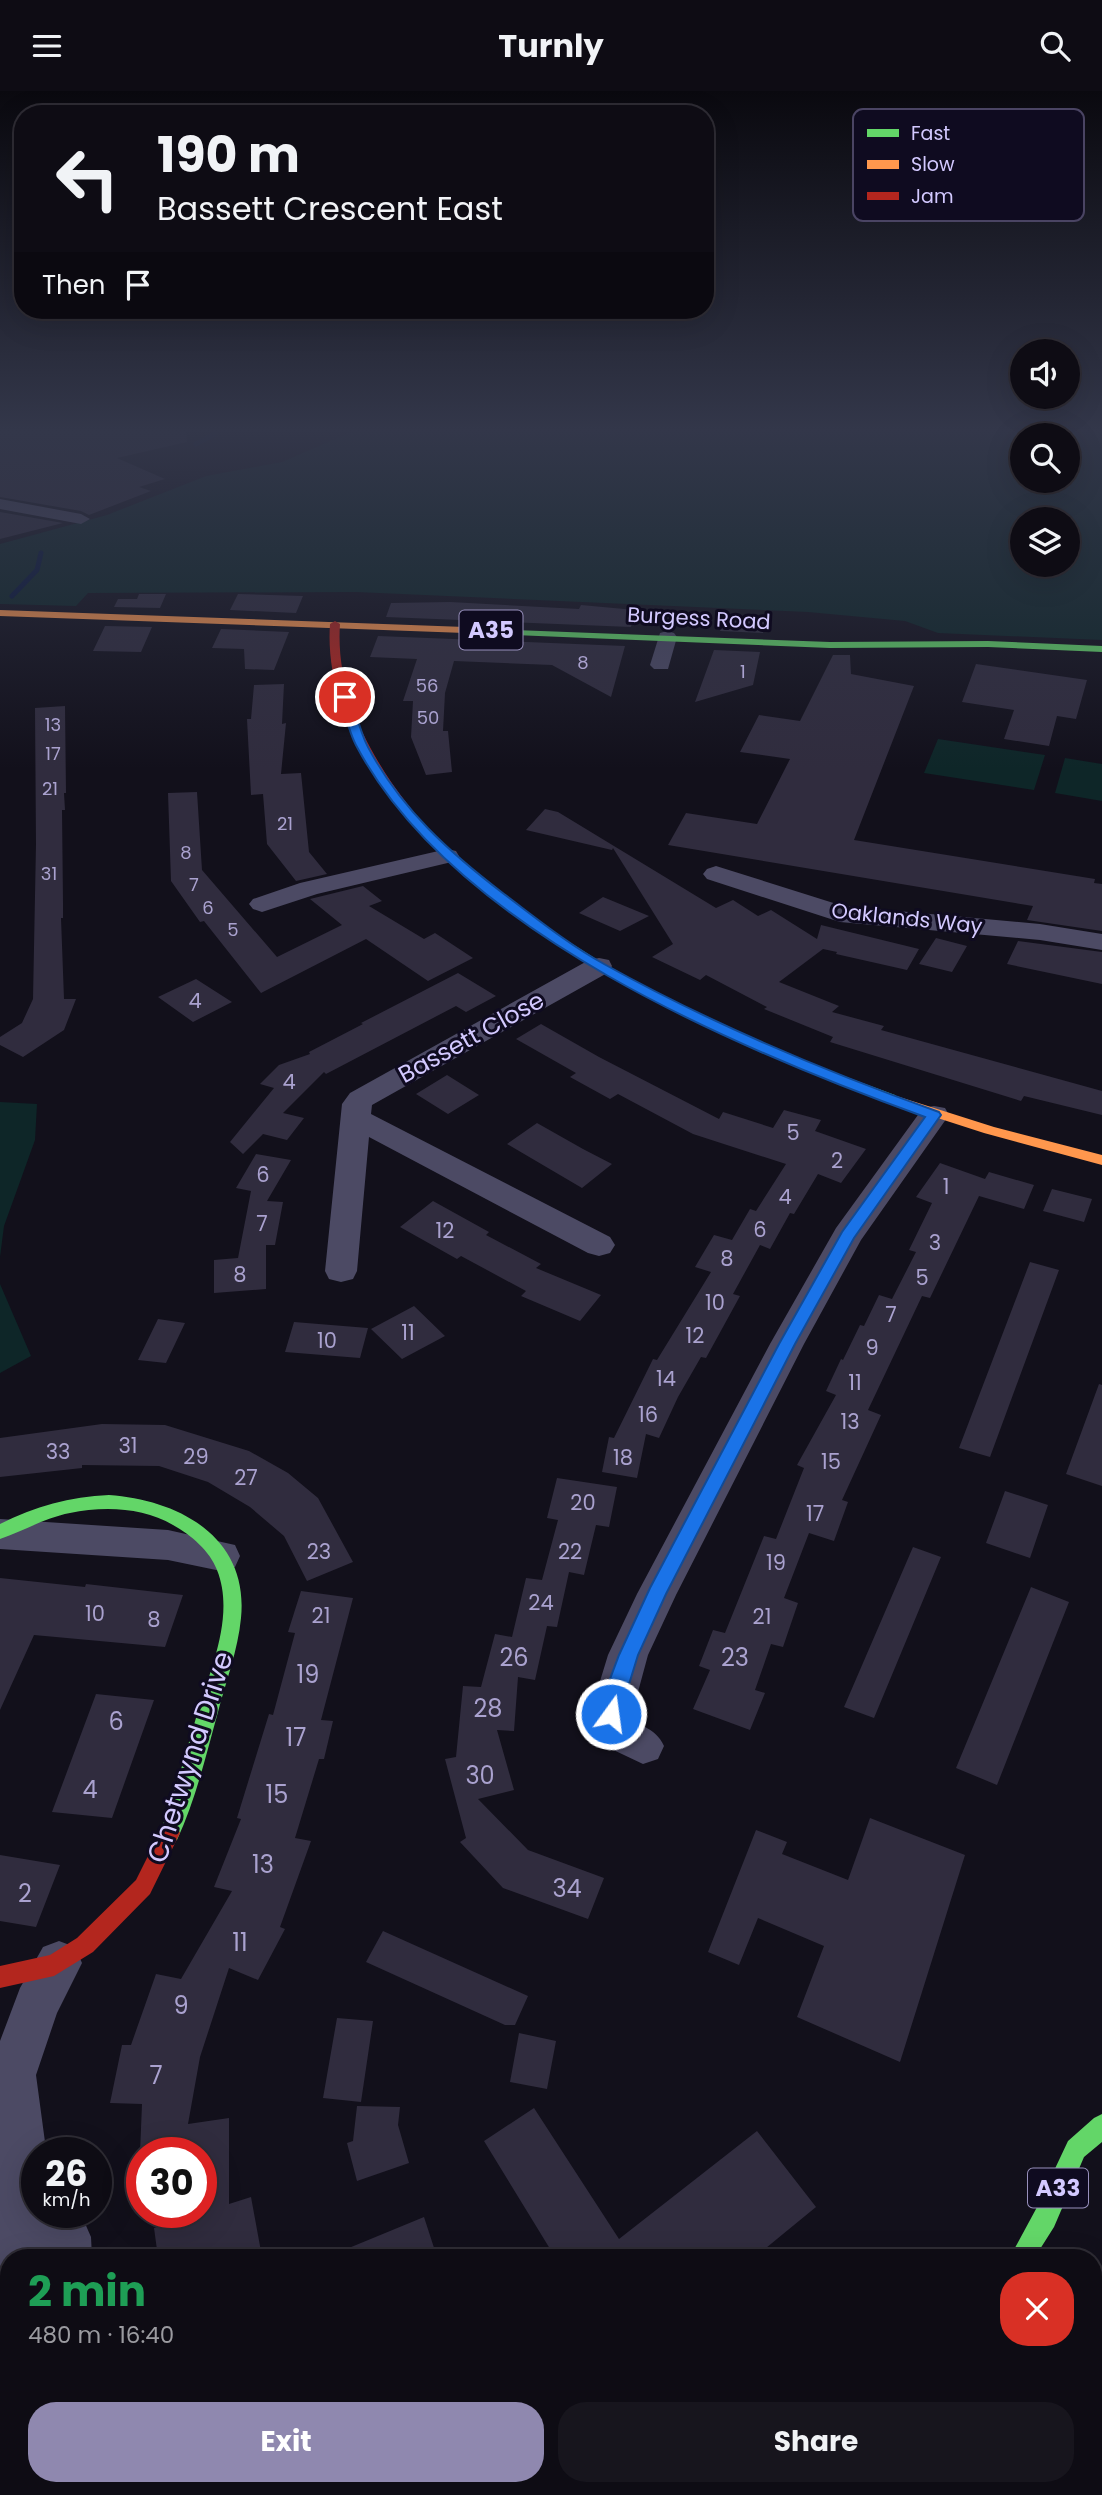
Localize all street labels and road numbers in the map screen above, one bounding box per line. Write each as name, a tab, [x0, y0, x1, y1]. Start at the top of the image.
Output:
street label: Burgess Road	[627, 600, 771, 636]
road number: A35	[460, 611, 522, 649]
street label: Oaklands Way	[830, 896, 984, 940]
street label: Bassett Close	[392, 983, 550, 1091]
street label: Chetwynd Drive	[137, 1646, 243, 1868]
road number: A33	[1028, 2169, 1088, 2207]

